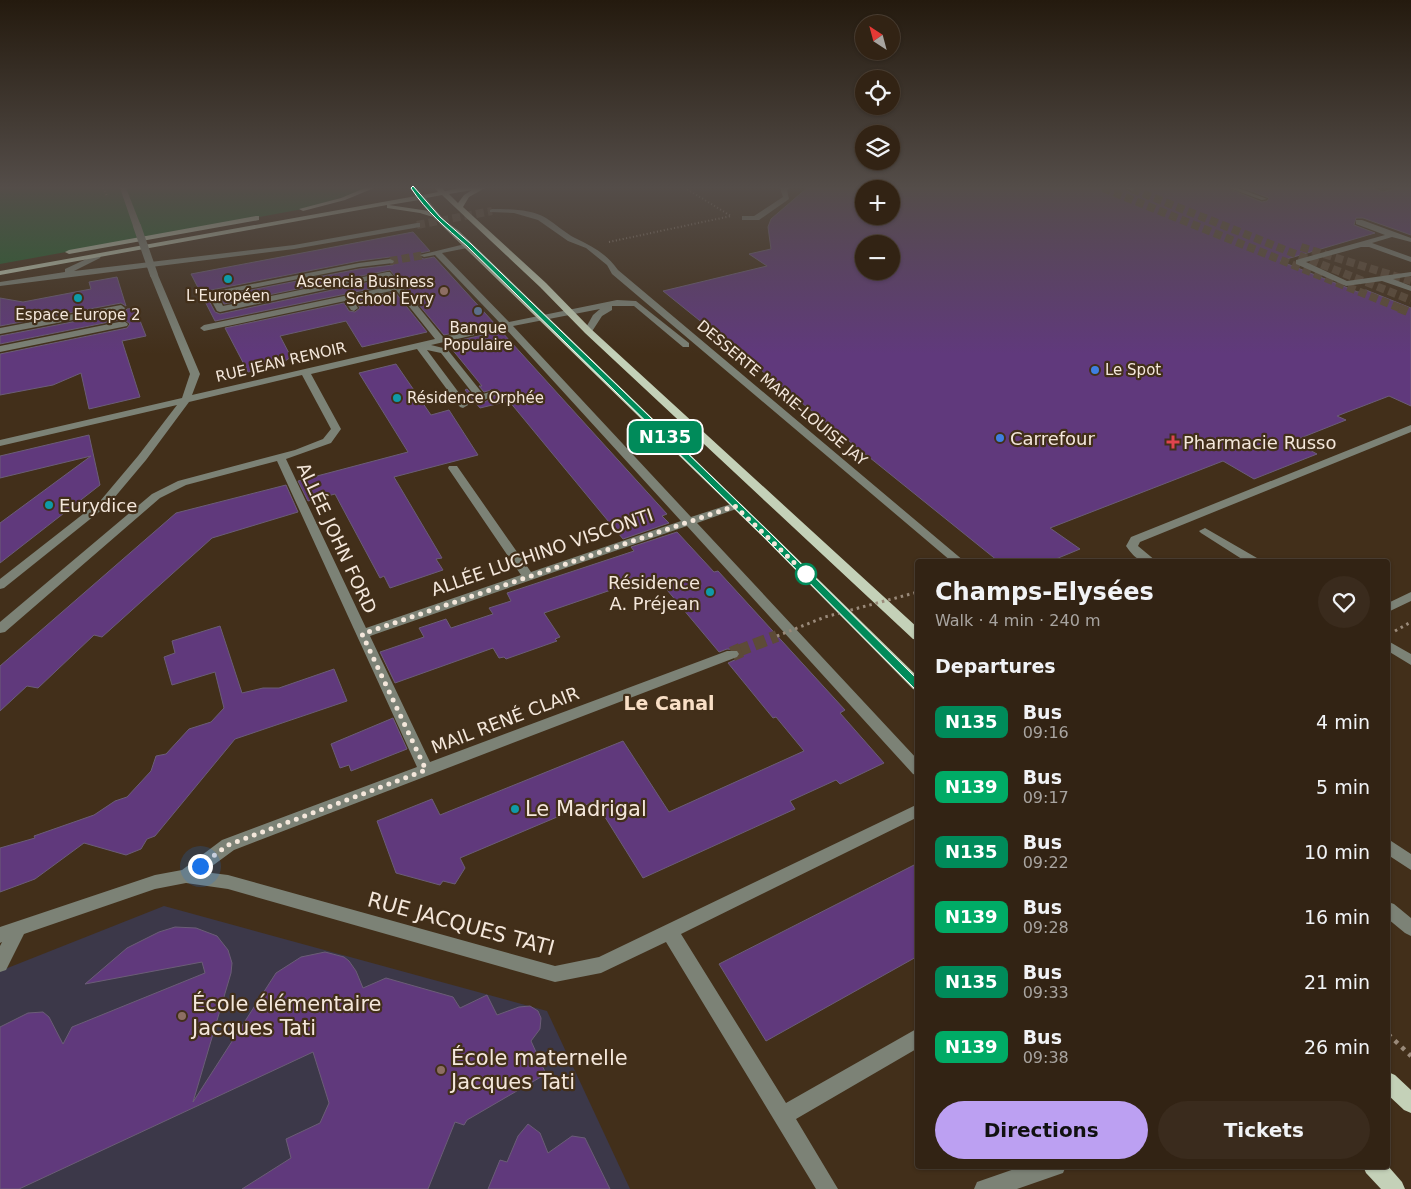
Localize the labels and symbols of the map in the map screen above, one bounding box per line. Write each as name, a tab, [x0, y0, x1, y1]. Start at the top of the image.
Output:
north arrow	[855, 15, 900, 60]
marker: L'Européen	[222, 273, 234, 285]
place label: Ascencia Business School Evry	[296, 273, 434, 308]
marker: Ascencia Business School Evry	[438, 285, 450, 297]
place label: L'Européen	[186, 287, 270, 305]
marker: Espace Europe 2	[72, 292, 84, 304]
marker: Banque Populaire	[472, 305, 484, 317]
place label: Espace Europe 2	[15, 306, 141, 324]
street label: DESSERTE MARIE-LOUISE JAY	[693, 317, 871, 470]
place label: Banque Populaire	[443, 319, 513, 354]
street label: RUE JEAN RENOIR	[214, 338, 348, 386]
place label: Le Spot	[1105, 361, 1161, 379]
marker: Le Spot	[1089, 364, 1101, 376]
place label: Résidence Orphée	[407, 389, 544, 407]
marker: Résidence Orphée	[391, 392, 403, 404]
line badge: N135	[630, 421, 700, 453]
place label: Carrefour	[1010, 428, 1096, 449]
marker: Carrefour	[994, 432, 1006, 444]
place label: Pharmacie Russo	[1183, 432, 1337, 453]
marker: Pharmacie Russo	[1167, 436, 1179, 448]
street label: ALLÉE JOHN FORD	[293, 459, 381, 617]
place label: Eurydice	[59, 495, 137, 516]
marker: Eurydice	[43, 499, 55, 511]
street label: ALLÉE LUCHINO VISCONTI	[428, 504, 656, 600]
unlabelled marker	[795, 563, 817, 585]
place label: Résidence A. Préjean	[608, 572, 700, 614]
marker: Résidence A. Préjean	[704, 586, 716, 598]
street label: MAIL RENÉ CLAIR	[428, 682, 582, 758]
district label: Le Canal	[623, 692, 715, 714]
place label: Le Madrigal	[525, 797, 647, 821]
marker: Le Madrigal	[509, 803, 521, 815]
your location	[188, 854, 213, 879]
street label: RUE JACQUES TATI	[365, 887, 557, 961]
place label: École élémentaire Jacques Tati	[190, 991, 381, 1040]
marker: École élémentaire Jacques Tati	[176, 1010, 188, 1022]
place label: École maternelle Jacques Tati	[449, 1045, 628, 1094]
marker: École maternelle Jacques Tati	[435, 1064, 447, 1076]

